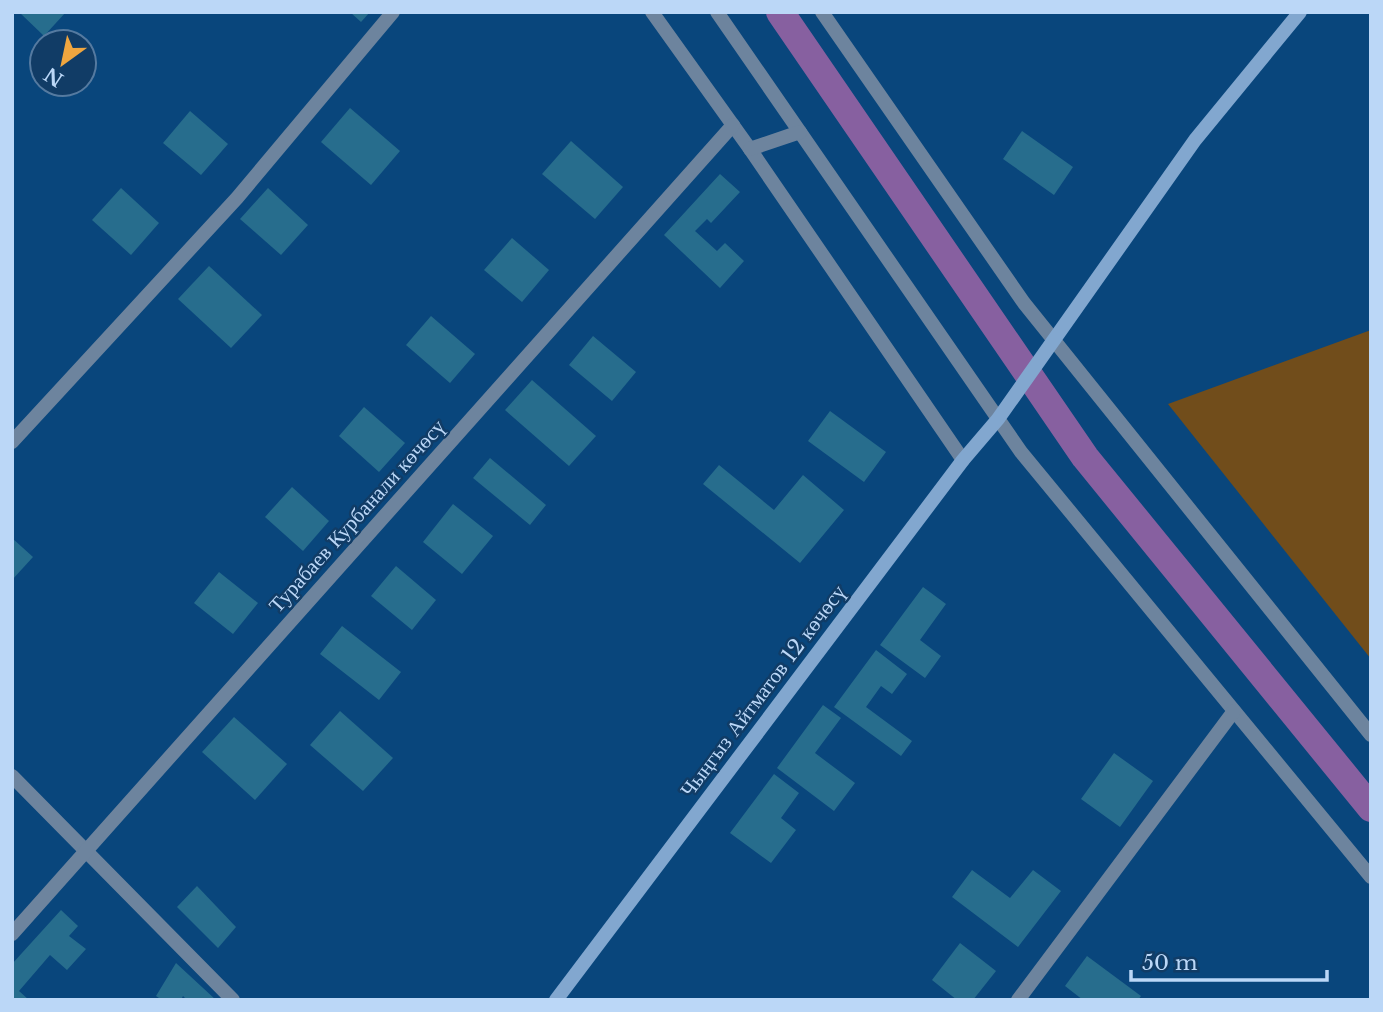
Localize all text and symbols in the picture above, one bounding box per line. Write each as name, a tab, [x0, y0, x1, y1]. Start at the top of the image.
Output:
north arrow	[28, 28, 98, 98]
text: N	[40, 62, 68, 91]
street label: Турабаев Курбанали көчөсү	[263, 414, 451, 618]
street label: Чыңгыз Айтматов 12 көчөсү	[675, 579, 852, 802]
scale bar	[1131, 939, 1327, 983]
text: 50 m	[1142, 950, 1198, 976]

